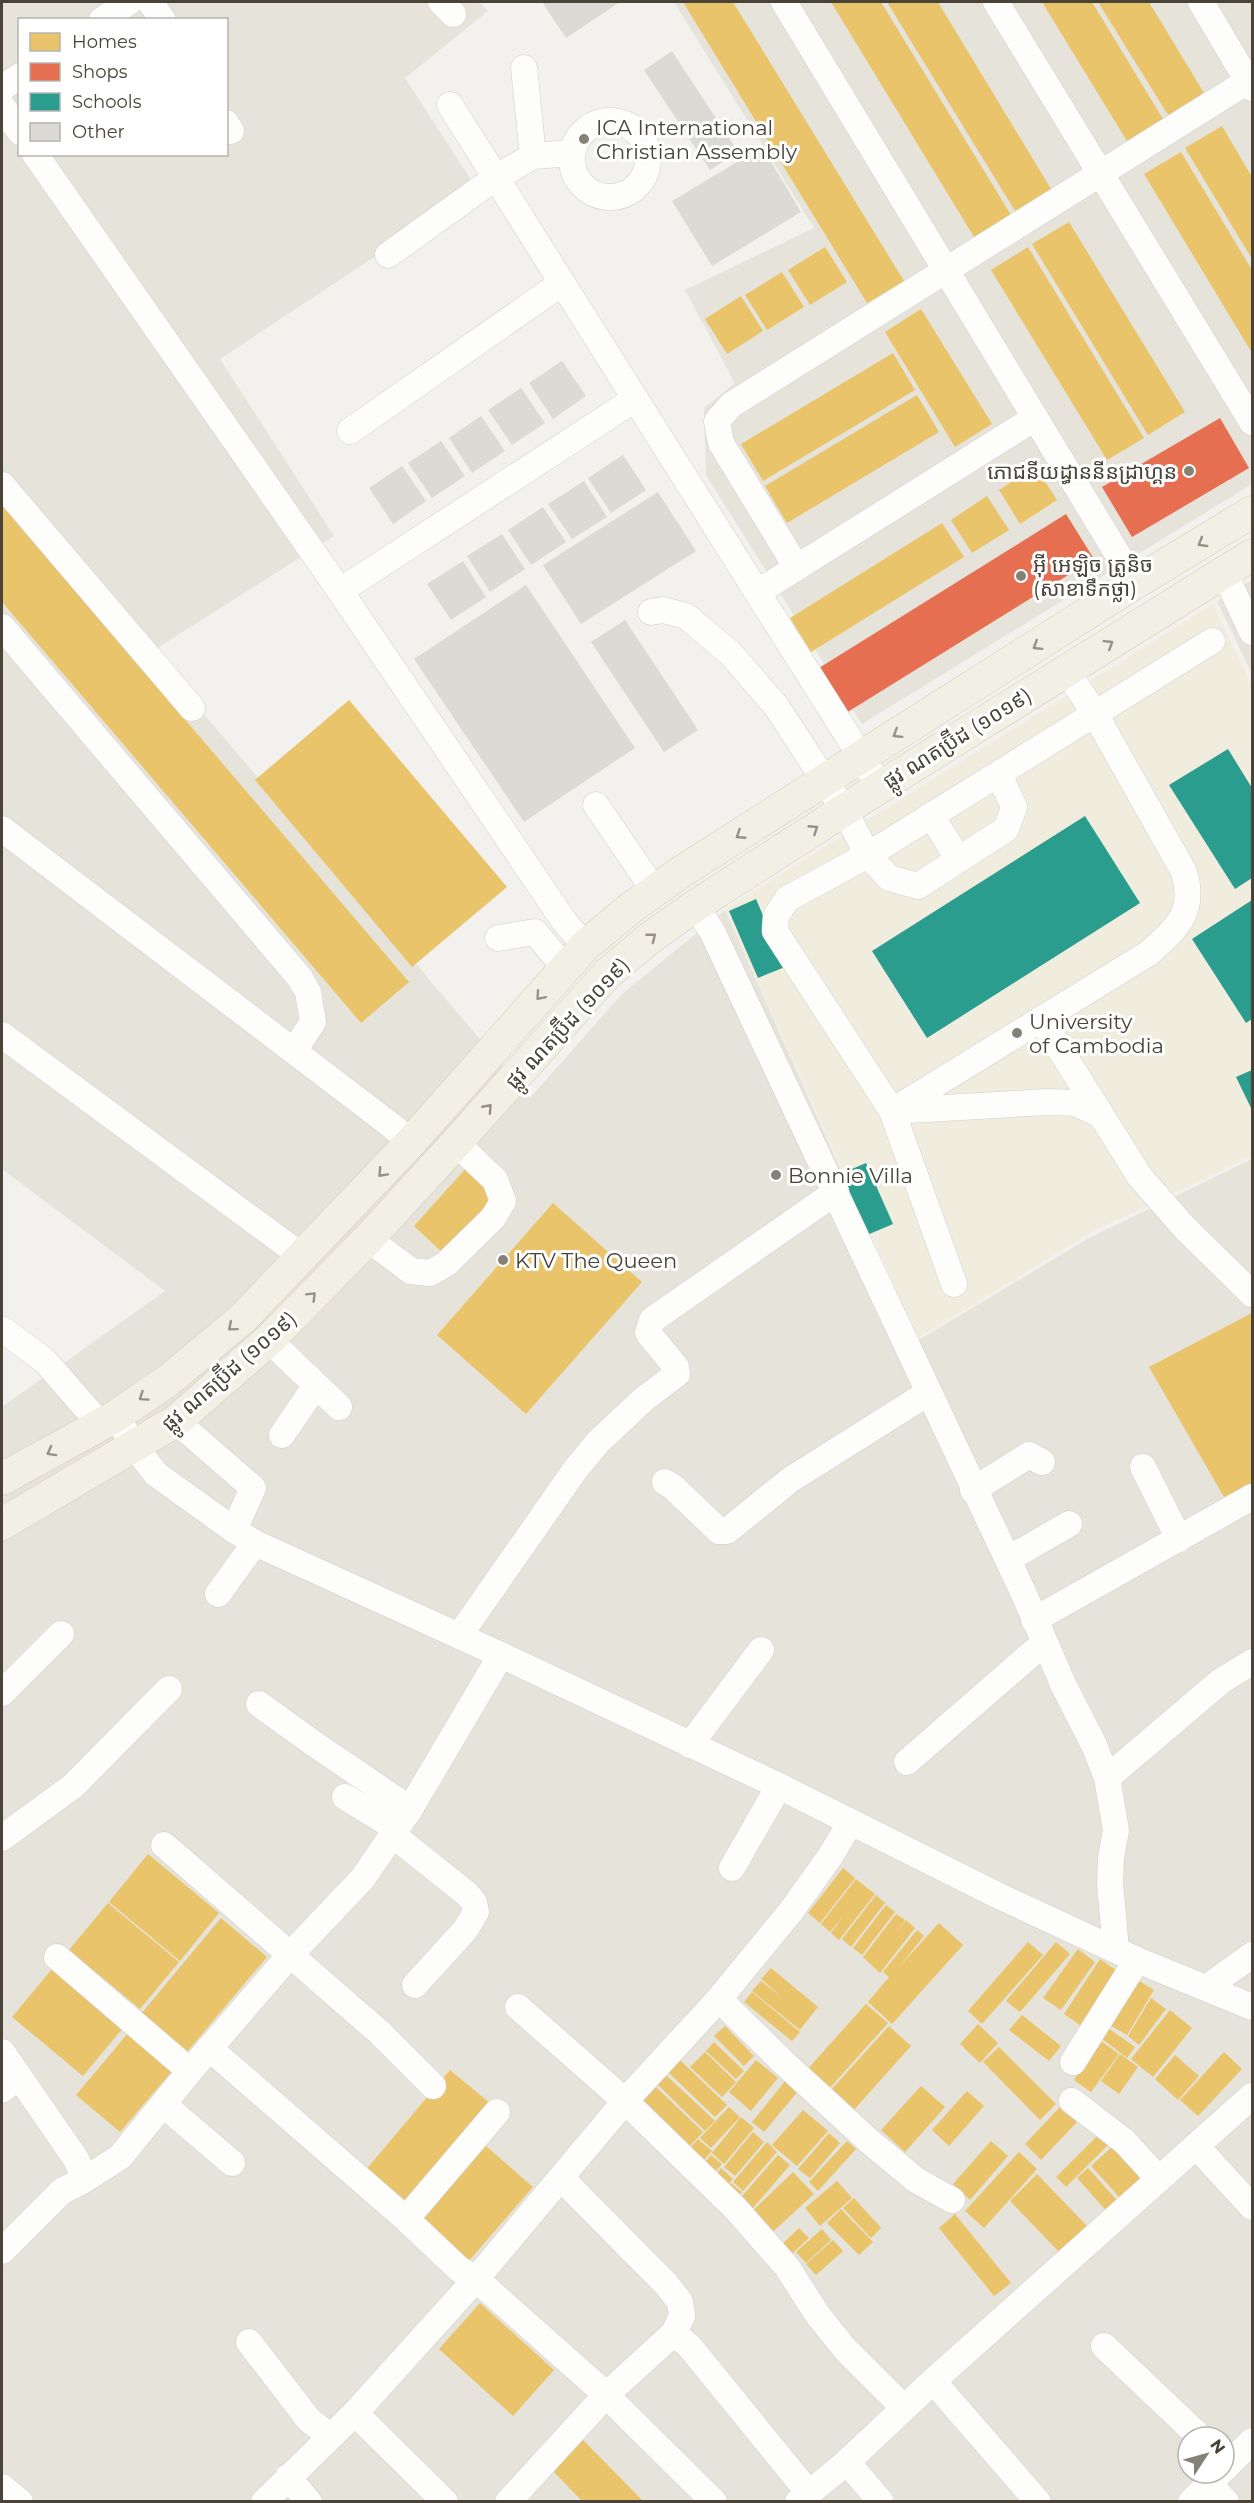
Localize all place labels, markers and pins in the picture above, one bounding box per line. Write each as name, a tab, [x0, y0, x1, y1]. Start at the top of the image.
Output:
place label: ICA International Christian Assembly	[596, 115, 798, 164]
marker: ICA International Christian Assembly	[577, 132, 591, 146]
place label: ភោជនីយដ្ធាននីនដ្រាហ្គន	[987, 459, 1177, 485]
marker: ភោជនីយដ្ធាននីនដ្រាហ្គន	[1182, 464, 1196, 478]
place label: អ៊ី អេឡិច ត្រូនិច (សាខាទឹកថ្លា)	[1033, 552, 1153, 602]
marker: អ៊ី អេឡិច ត្រូនិច (សាខាទឹកថ្លា)	[1014, 569, 1028, 583]
place label: University of Cambodia	[1029, 1009, 1164, 1058]
marker: University of Cambodia	[1010, 1026, 1024, 1040]
place label: Bonnie Villa	[788, 1163, 913, 1188]
marker: Bonnie Villa	[769, 1168, 783, 1182]
place label: KTV The Queen	[515, 1248, 677, 1273]
marker: KTV The Queen	[496, 1253, 510, 1267]

